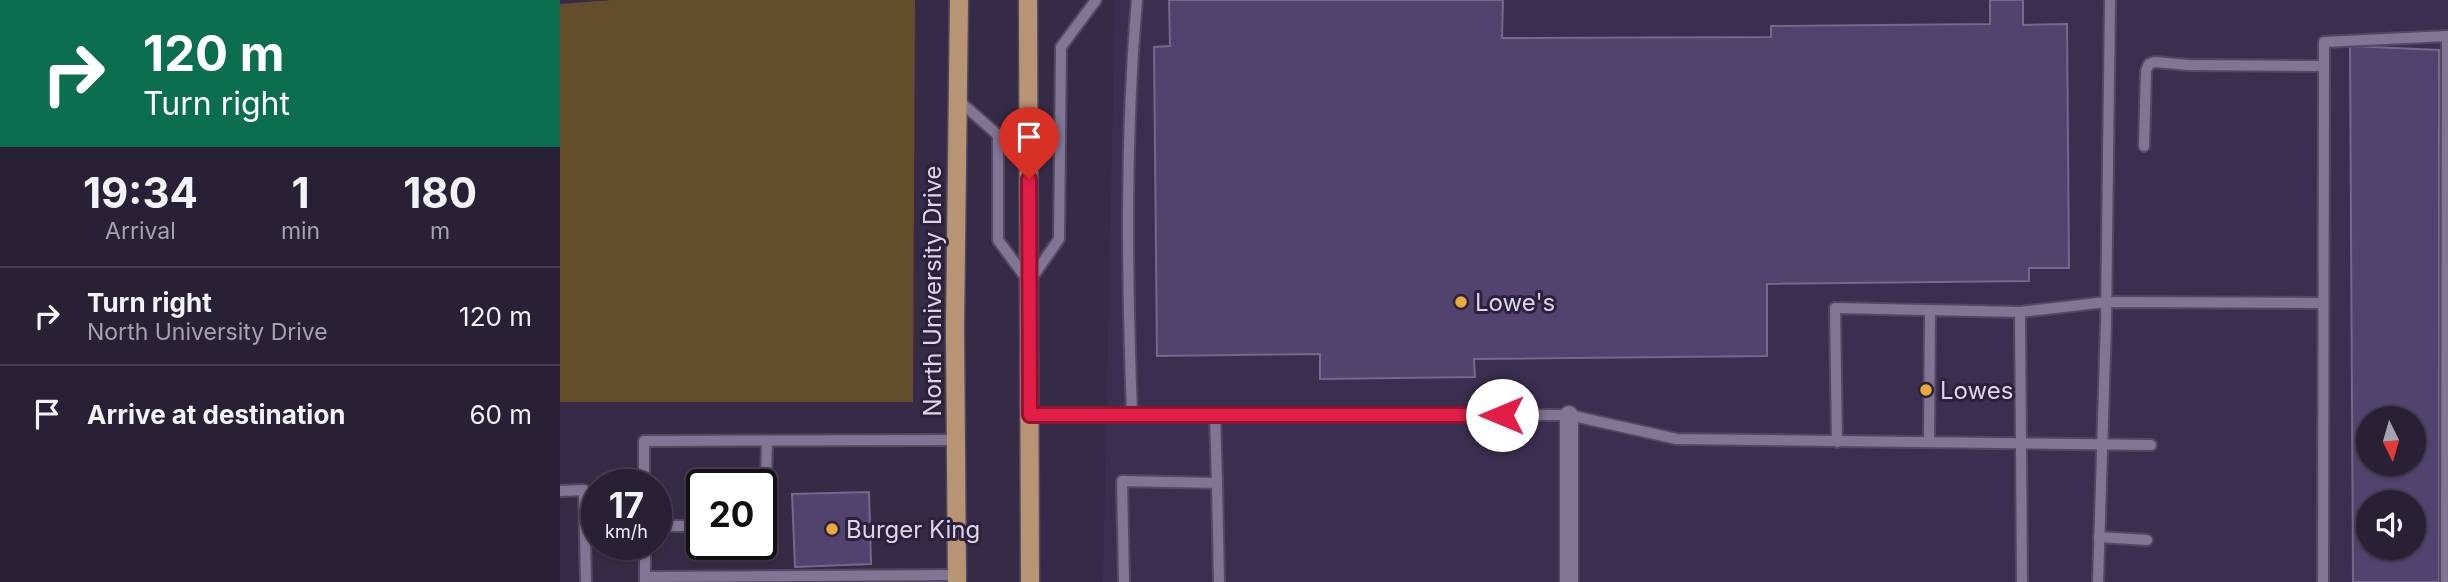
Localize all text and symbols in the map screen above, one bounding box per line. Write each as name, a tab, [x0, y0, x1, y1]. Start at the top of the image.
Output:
text: 120 m	[143, 24, 284, 83]
icon: right	[28, 28, 119, 119]
text: Turn right	[143, 84, 290, 123]
pin	[999, 107, 1059, 179]
icon: arrive	[1010, 118, 1048, 156]
street label: North University Drive	[918, 165, 947, 417]
text: 19:34	[83, 167, 198, 218]
text: 1	[292, 167, 310, 218]
text: 180	[403, 167, 477, 218]
text: Arrival	[105, 217, 176, 245]
text: min	[281, 217, 320, 245]
text: m	[430, 217, 450, 245]
text: Turn right	[87, 287, 212, 318]
place label: Lowe's	[1475, 288, 1555, 317]
marker: Lowe's	[1453, 294, 1469, 310]
icon: right	[28, 297, 66, 335]
text: 120 m	[459, 301, 532, 332]
text: North University Drive	[87, 318, 328, 346]
place label: Lowes	[1940, 376, 2013, 405]
position arrow	[1465, 378, 1539, 452]
marker: Lowes	[1918, 382, 1934, 398]
icon: arrive	[28, 395, 66, 433]
text: Arrive at destination	[87, 399, 346, 430]
text: 60 m	[469, 399, 532, 430]
north arrow	[2356, 406, 2426, 476]
map controls	[2356, 406, 2426, 560]
speed limit sign: 20	[686, 469, 777, 560]
text: 17	[609, 484, 644, 526]
button: sound	[2356, 490, 2426, 560]
place label: Burger King	[846, 515, 980, 544]
text: km/h	[605, 521, 648, 542]
marker: Burger King	[824, 521, 840, 537]

